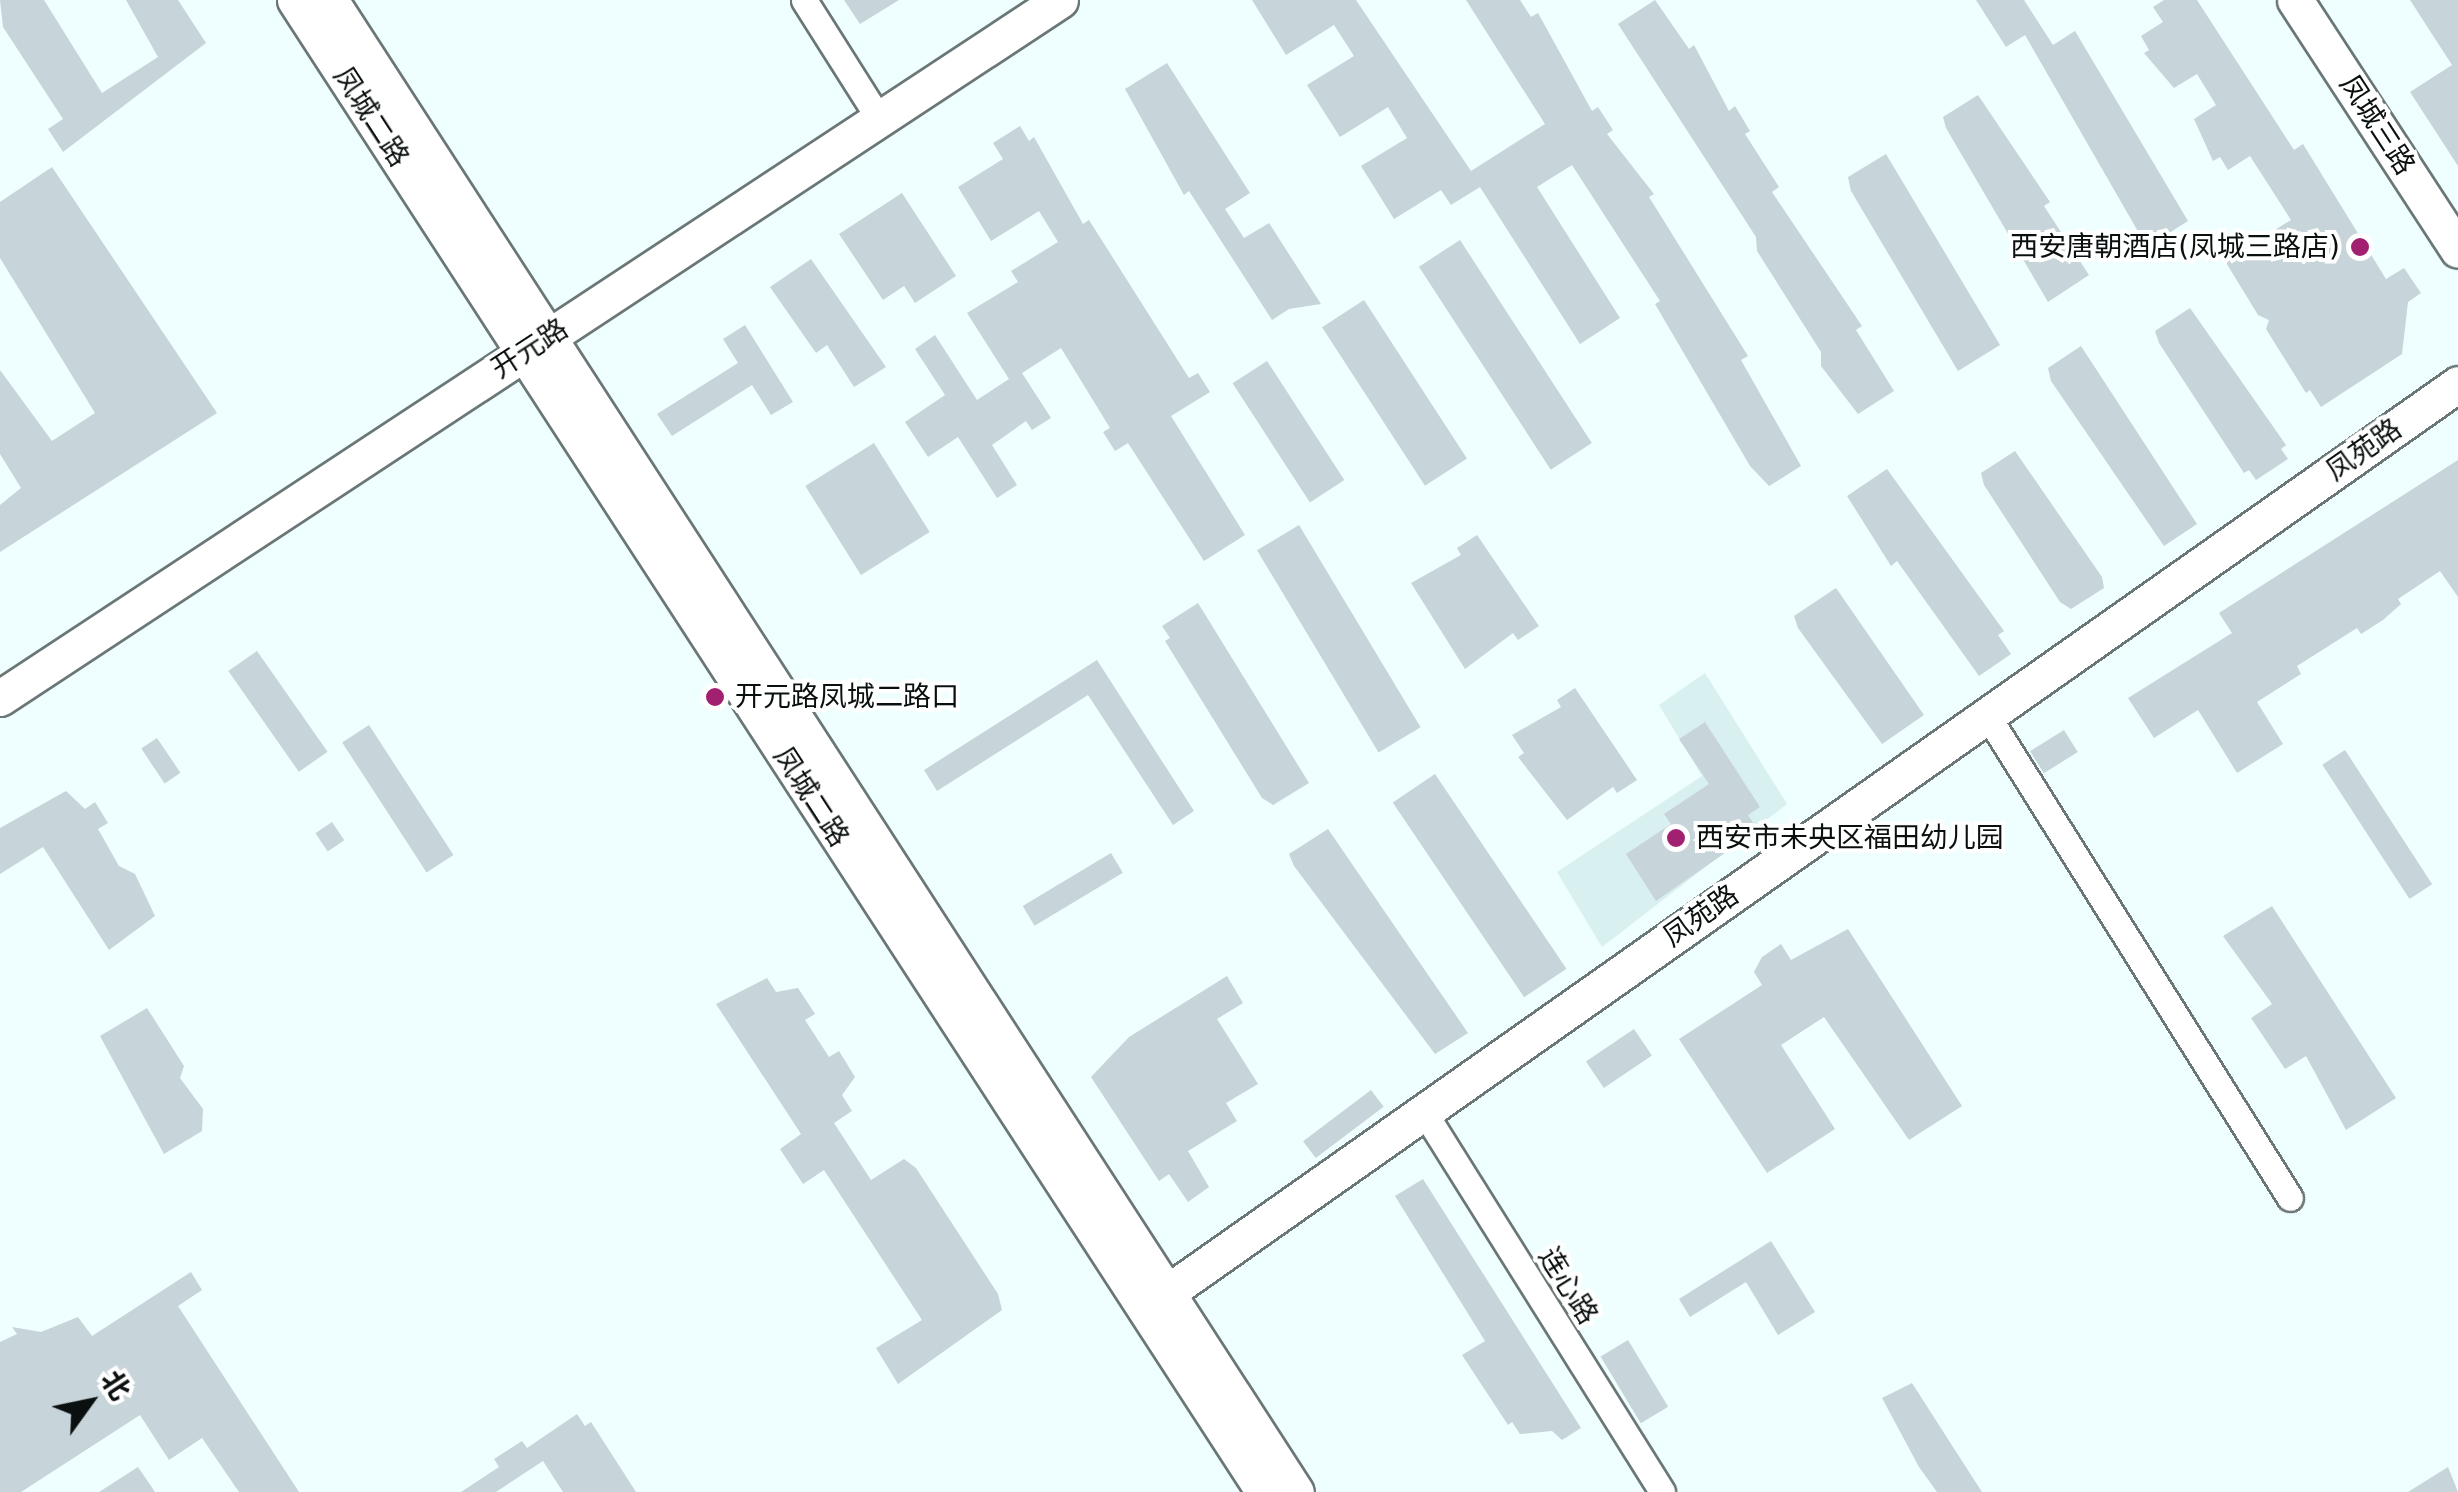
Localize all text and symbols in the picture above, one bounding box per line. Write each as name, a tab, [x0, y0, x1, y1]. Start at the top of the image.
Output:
street label: 凤城二路	[326, 61, 416, 173]
street label: 凤城三路	[2332, 69, 2422, 181]
place label: 西安唐朝酒店(凤城三路店)	[2010, 230, 2340, 264]
marker: 西安唐朝酒店(凤城三路店)	[2349, 236, 2371, 258]
street label: 开元路	[486, 312, 574, 386]
street label: 凤苑路	[2320, 412, 2408, 488]
place label: 开元路凤城二路口	[735, 680, 959, 714]
marker: 开元路凤城二路口	[704, 686, 726, 708]
street label: 凤城二路	[766, 741, 856, 853]
place label: 西安市未央区福田幼儿园	[1696, 821, 2004, 855]
marker: 西安市未央区福田幼儿园	[1665, 827, 1687, 849]
street label: 凤苑路	[1657, 878, 1745, 954]
street label: 连心路	[1531, 1241, 1605, 1331]
north arrow	[40, 1352, 140, 1452]
text: 北	[94, 1365, 137, 1406]

